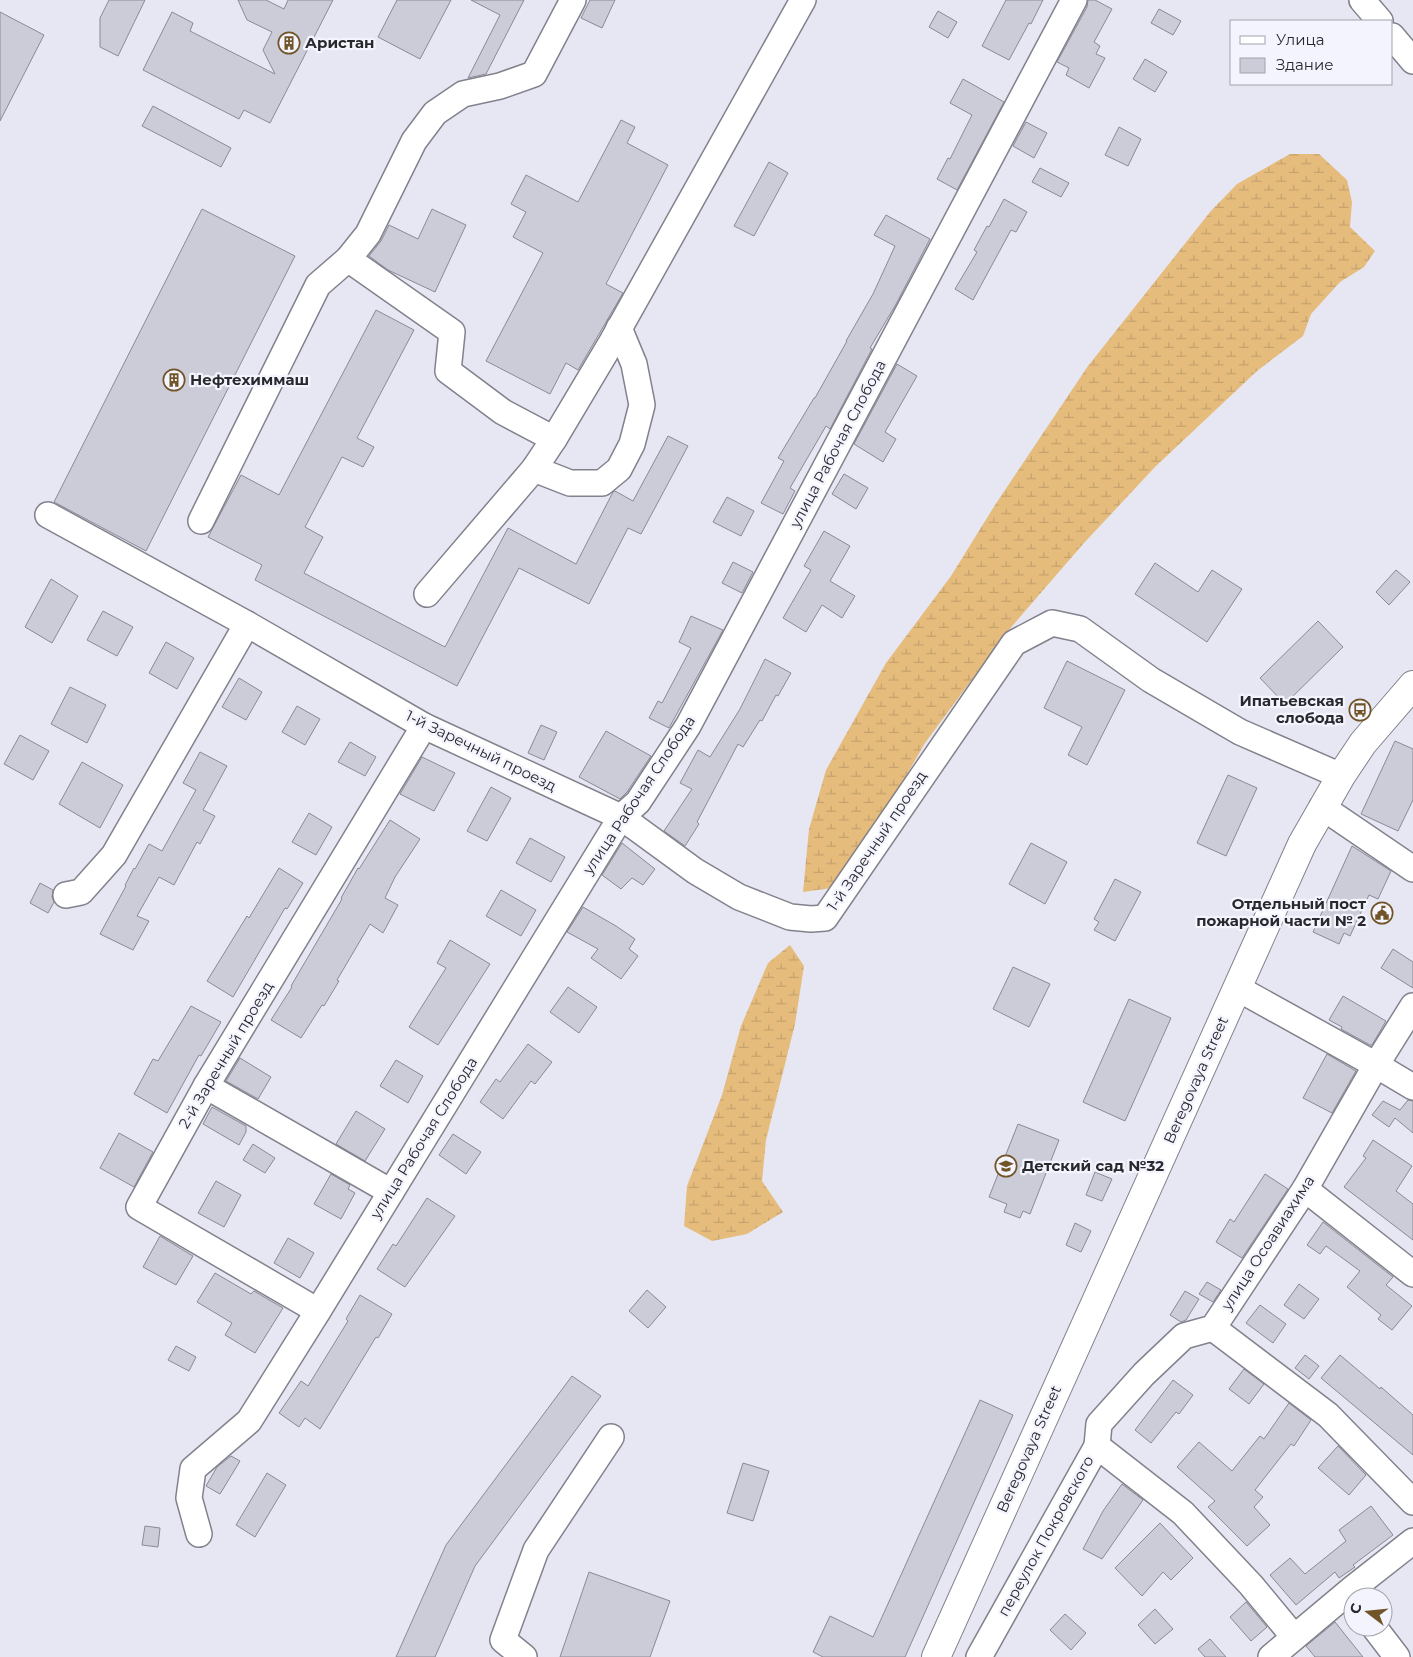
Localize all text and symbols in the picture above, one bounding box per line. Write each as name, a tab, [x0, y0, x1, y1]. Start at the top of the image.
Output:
legend	[1230, 20, 1393, 85]
text: Улица	[1276, 30, 1324, 49]
building icon: Аристан	[277, 31, 301, 55]
place label: Аристан	[305, 33, 374, 52]
text: Здание	[1276, 55, 1334, 74]
street label: улица Рабочая Слобода	[785, 357, 890, 532]
building icon: Нефтехиммаш	[162, 368, 186, 392]
place label: Нефтехиммаш	[190, 370, 309, 389]
place label: Ипатьевская слобода	[1239, 691, 1344, 727]
bus stop icon: Ипатьевская слобода	[1348, 698, 1372, 722]
street label: 1-й Заречный проезд	[403, 706, 560, 795]
street label: улица Рабочая Слобода	[578, 712, 699, 879]
street label: 1-й Заречный проезд	[823, 767, 931, 914]
place label: Отдельный пост пожарной части № 2	[1196, 894, 1366, 930]
public building icon: Отдельный пост пожарной части № 2	[1370, 901, 1394, 925]
street label: 2-й Заречный проезд	[174, 978, 277, 1132]
street label: Beregovaya Street	[1159, 1013, 1232, 1146]
street label: улица Рабочая Слобода	[365, 1053, 481, 1223]
school or university icon: Детский сад №32	[994, 1154, 1018, 1178]
place label: Детский сад №32	[1022, 1156, 1164, 1175]
street label: улица Осоавиахима	[1216, 1172, 1318, 1315]
street label: Beregovaya Street	[992, 1382, 1065, 1515]
street label: переулок Покровского	[993, 1452, 1098, 1619]
north arrow	[1343, 1587, 1393, 1637]
text: С	[1345, 1601, 1366, 1616]

